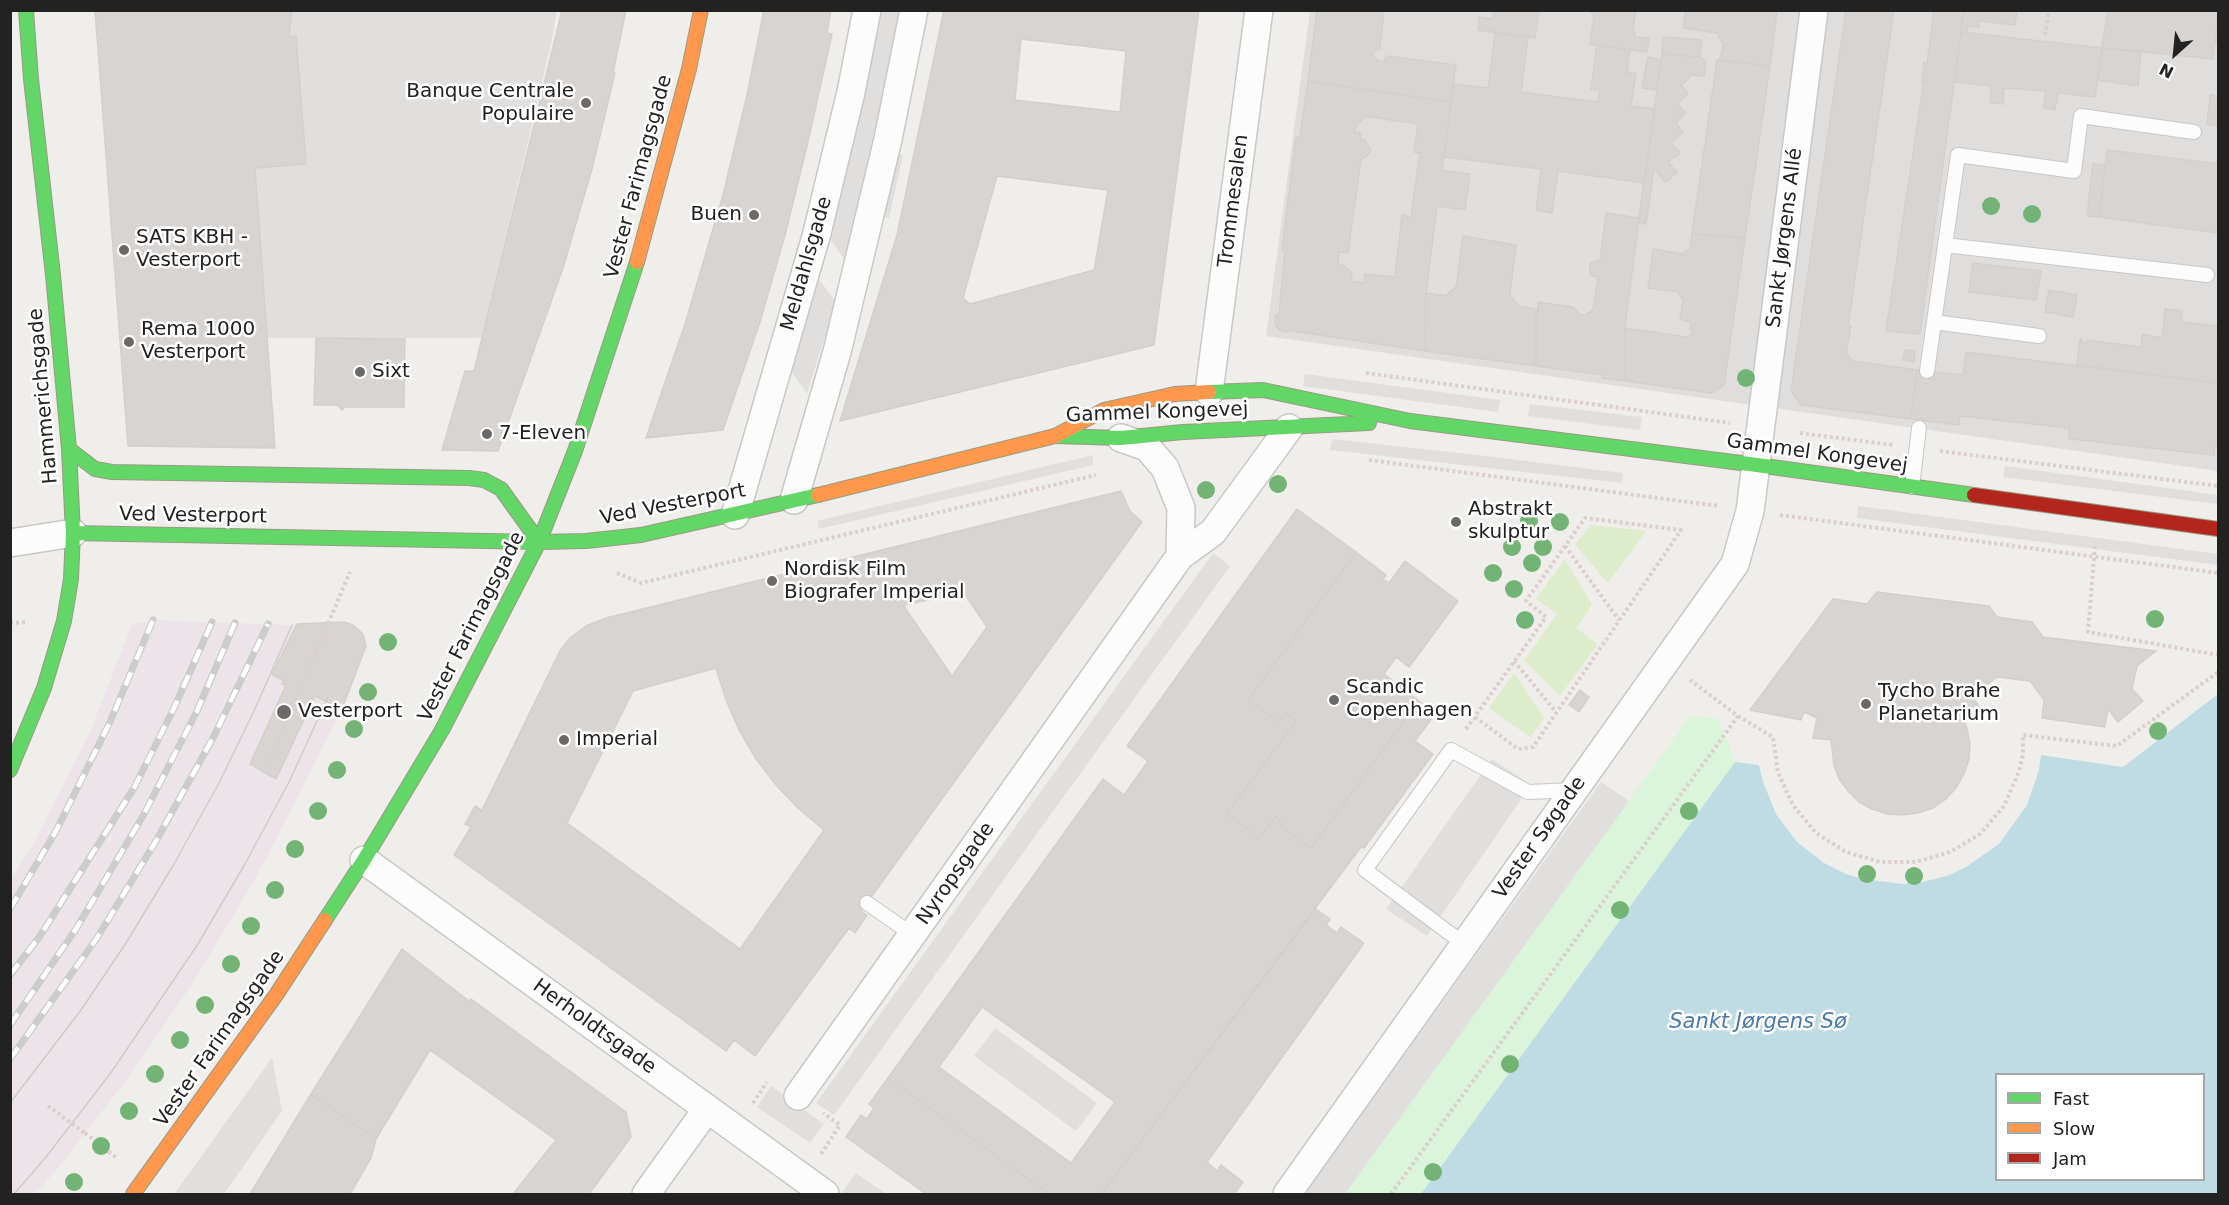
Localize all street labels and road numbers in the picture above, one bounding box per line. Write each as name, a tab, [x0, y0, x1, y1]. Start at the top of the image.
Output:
street label: Vester Farimagsgade	[600, 72, 678, 282]
street label: Trommesalen	[1214, 133, 1254, 269]
street label: Sankt Jørgens Allé	[1762, 147, 1808, 329]
street label: Meldahlsgade	[776, 194, 838, 334]
street label: Hammerichsgade	[24, 307, 64, 485]
street label: Gammel Kongevej	[1065, 398, 1249, 428]
street label: Gammel Kongevej	[1725, 429, 1909, 479]
street label: Ved Vesterport	[598, 479, 748, 531]
street label: Ved Vesterport	[119, 503, 267, 529]
street label: Vester Farimagsgade	[414, 528, 530, 726]
street label: Vester Søgade	[1489, 772, 1591, 904]
street label: Nyropsgade	[912, 818, 1000, 930]
street label: Vester Farimagsgade	[150, 946, 290, 1132]
street label: Herholdtsgade	[528, 974, 660, 1080]

